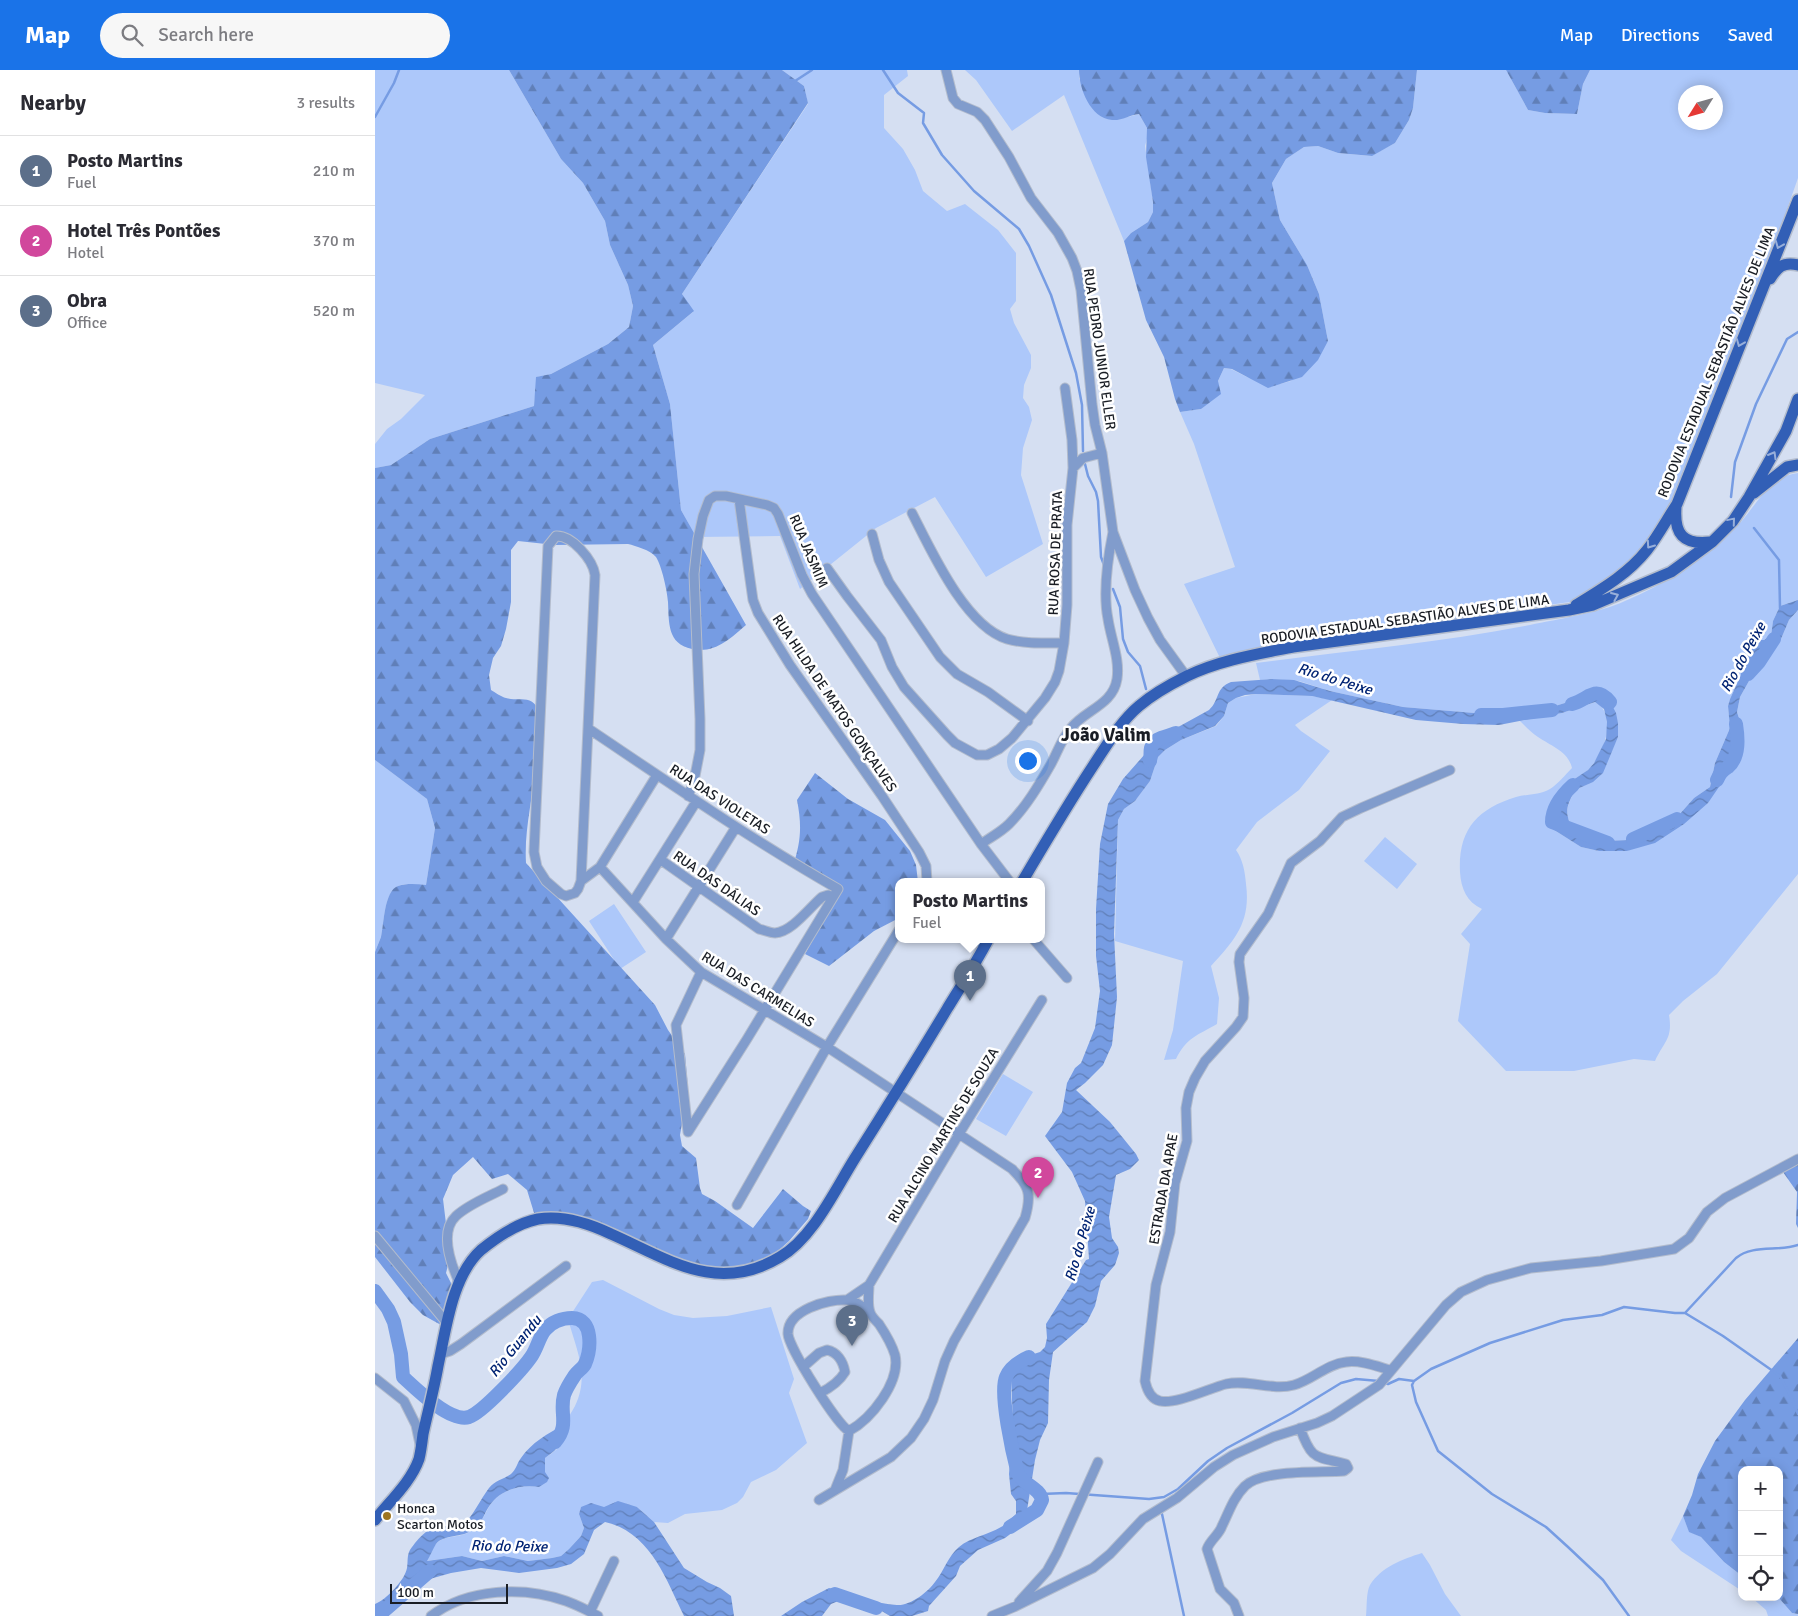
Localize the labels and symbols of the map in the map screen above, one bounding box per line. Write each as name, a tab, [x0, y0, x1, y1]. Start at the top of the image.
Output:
north arrow	[1678, 85, 1723, 130]
street label: RODOVIA ESTADUAL SEBASTIÃO ALVES DE LIMA	[1654, 224, 1779, 500]
one-way arrow	[1775, 240, 1785, 249]
street label: RUA PEDRO JUNIOR ELLER	[1080, 267, 1119, 431]
one-way arrow	[1736, 338, 1746, 347]
one-way arrow	[1766, 451, 1776, 460]
street label: RUA ROSA DE PRATA	[1045, 490, 1066, 616]
street label: RUA JASMIM	[786, 512, 832, 590]
one-way arrow	[1726, 518, 1734, 527]
one-way arrow	[1647, 539, 1656, 549]
street label: RODOVIA ESTADUAL SEBASTIÃO ALVES DE LIMA	[1260, 591, 1551, 648]
one-way arrow	[1610, 591, 1619, 602]
street label: RUA HILDA DE MATOS GONÇALVES	[769, 611, 901, 795]
water label: Rio do Peixe	[1716, 618, 1770, 695]
water label: Rio do Peixe	[1296, 659, 1376, 699]
district label: João Valim	[1061, 723, 1151, 747]
your location	[1015, 748, 1041, 774]
street label: RUA DAS VIOLETAS	[666, 761, 773, 838]
street label: RUA DAS DÁLIAS	[670, 847, 764, 920]
street label: RUA DAS CARMELIAS	[698, 948, 817, 1031]
pin: 1	[954, 960, 986, 1001]
street label: RUA ALCINO MARTINS DE SOUZA	[884, 1044, 1003, 1226]
street label: ESTRADA DA APAE	[1145, 1132, 1182, 1246]
pin: 2	[1022, 1157, 1054, 1198]
water label: Rio do Peixe	[1061, 1203, 1100, 1283]
pin: 3	[836, 1305, 868, 1346]
water label: Rio Guandu	[485, 1311, 546, 1380]
place label: Honca Scarton Motos	[397, 1500, 483, 1533]
marker: Honca Scarton Motos	[381, 1510, 393, 1522]
water label: Rio do Peixe	[470, 1536, 549, 1556]
scale bar	[390, 1581, 507, 1604]

